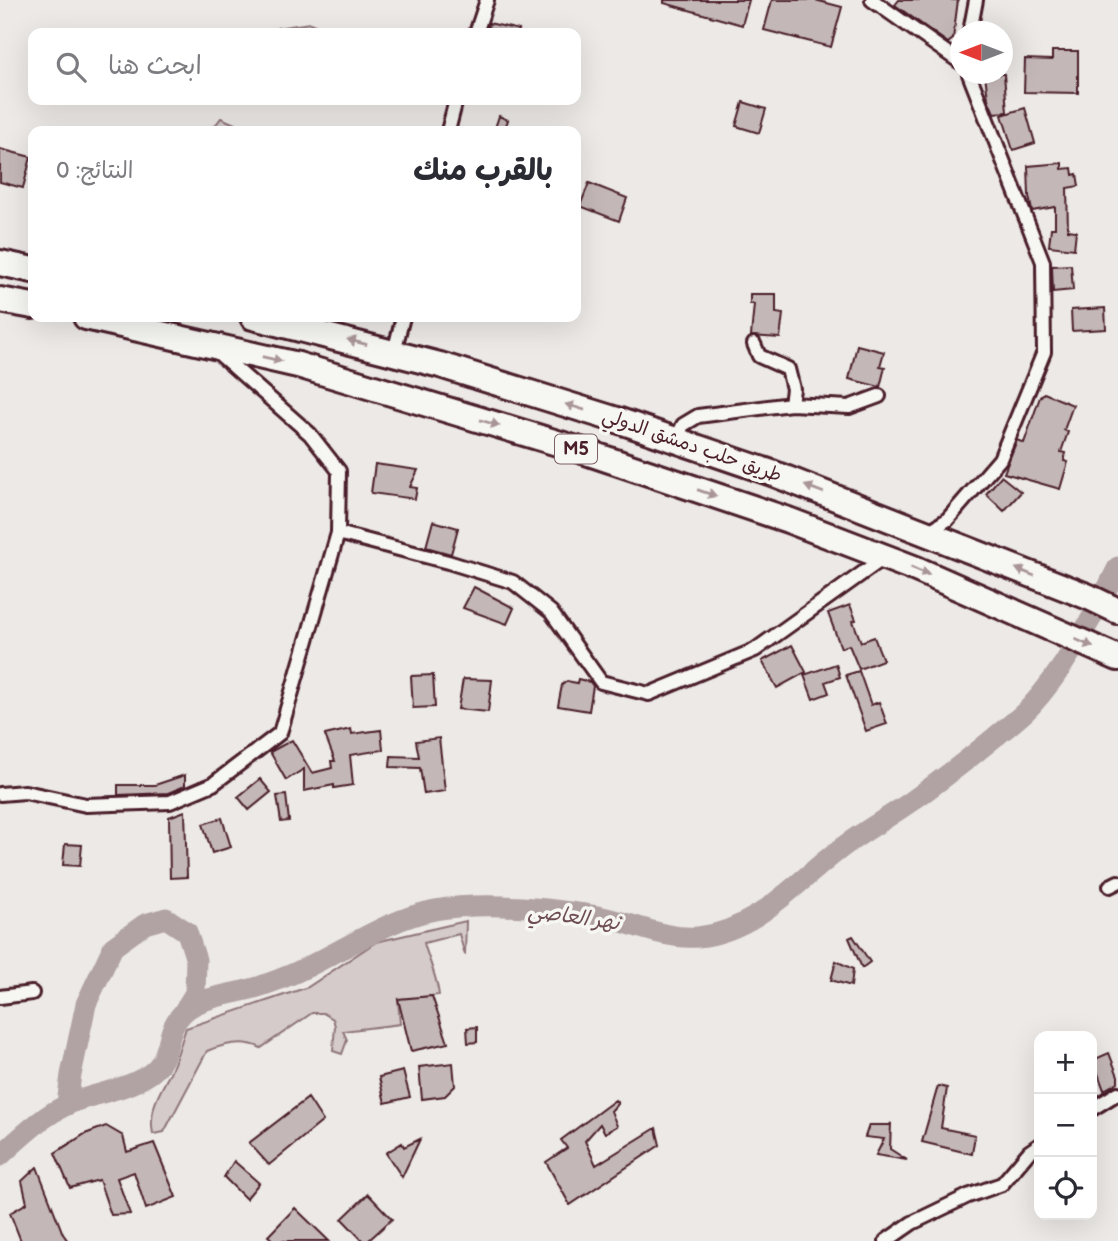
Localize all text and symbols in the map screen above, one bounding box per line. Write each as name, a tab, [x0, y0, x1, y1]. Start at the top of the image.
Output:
north arrow	[950, 21, 1013, 84]
search box	[28, 28, 581, 105]
icon: search	[52, 48, 90, 86]
text: ابحث هنا	[108, 51, 202, 82]
text: بالقرب منك	[413, 153, 553, 189]
text: النتائج: 0	[56, 157, 133, 185]
one-way arrow	[346, 336, 368, 347]
one-way arrow	[261, 353, 283, 364]
one-way arrow	[565, 402, 586, 412]
street label: طريق حلب دمشق الدولي	[598, 404, 785, 491]
one-way arrow	[480, 418, 501, 429]
road number: M5	[555, 434, 597, 463]
one-way arrow	[803, 484, 824, 495]
one-way arrow	[696, 488, 717, 499]
one-way arrow	[910, 565, 931, 576]
one-way arrow	[1015, 567, 1036, 578]
one-way arrow	[1074, 637, 1094, 649]
water label: نهر العاصي	[526, 898, 623, 941]
map controls	[1034, 1031, 1097, 1220]
button: +	[1034, 1031, 1097, 1094]
button: −	[1034, 1094, 1097, 1157]
button: locate	[1034, 1157, 1097, 1220]

